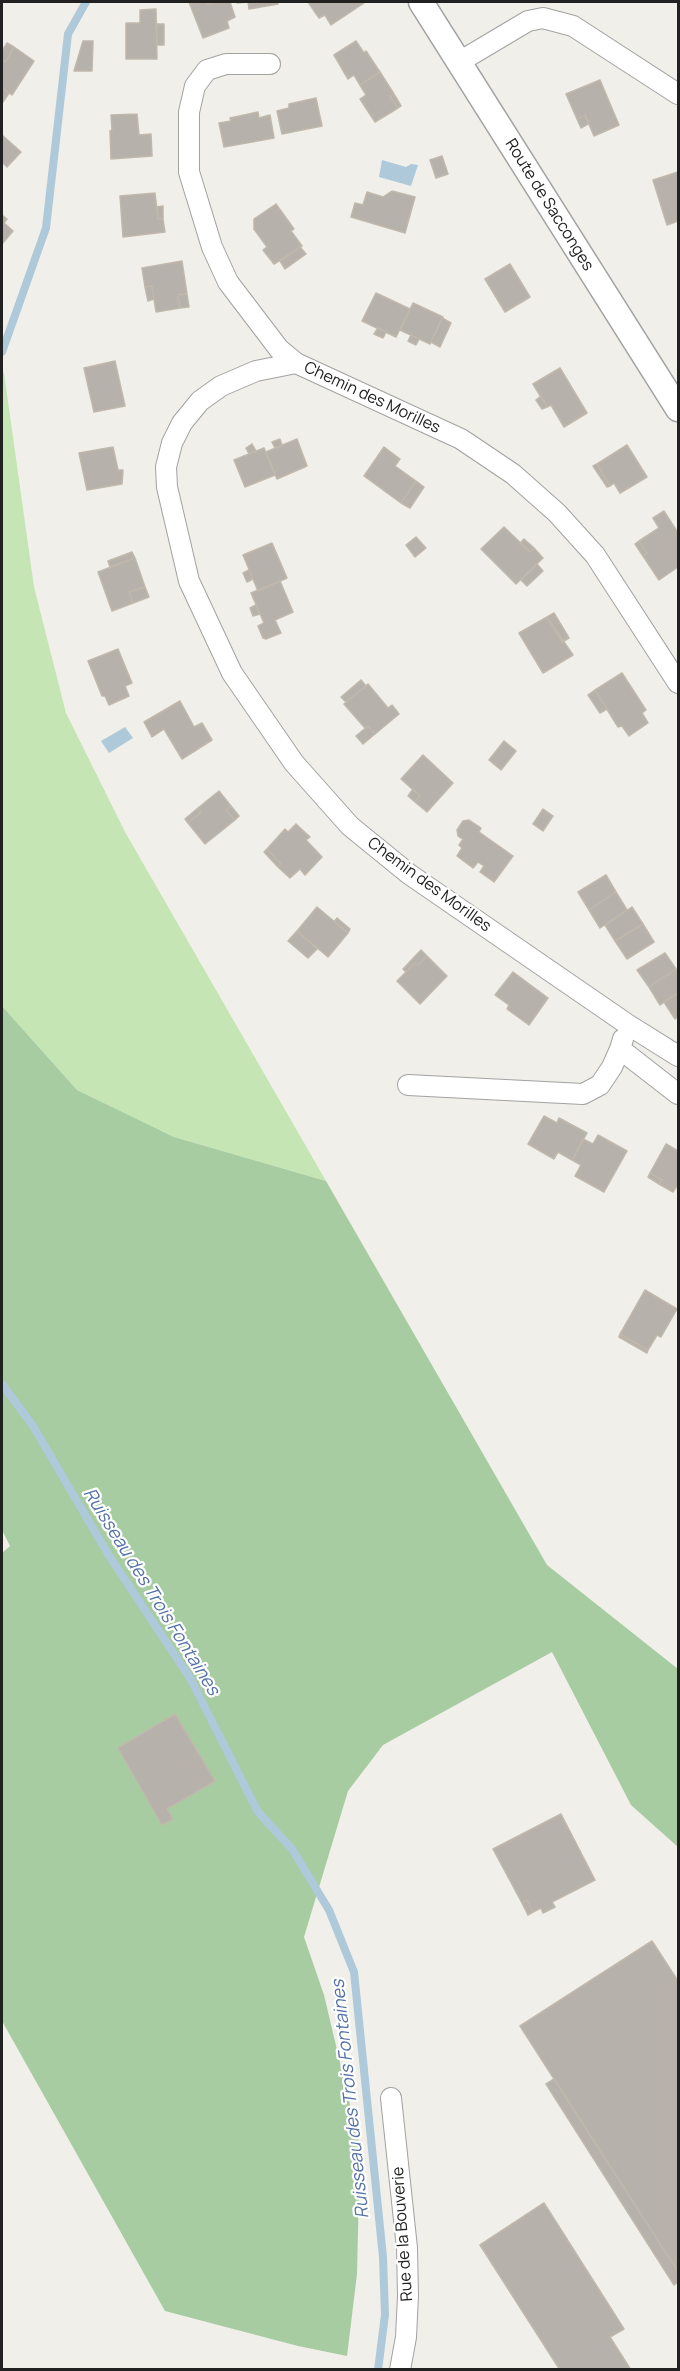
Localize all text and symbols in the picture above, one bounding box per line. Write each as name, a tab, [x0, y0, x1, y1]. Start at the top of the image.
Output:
street label: Route de Sacconges	[501, 136, 597, 274]
street label: Chemin des Morilles	[301, 358, 443, 438]
street label: Chemin des Morilles	[363, 834, 495, 936]
water label: Ruisseau des Trois Fontaines	[78, 1484, 224, 1700]
water label: Ruisseau des Trois Fontaines	[328, 1978, 374, 2220]
street label: Rue de la Bouverie	[389, 2166, 417, 2302]

